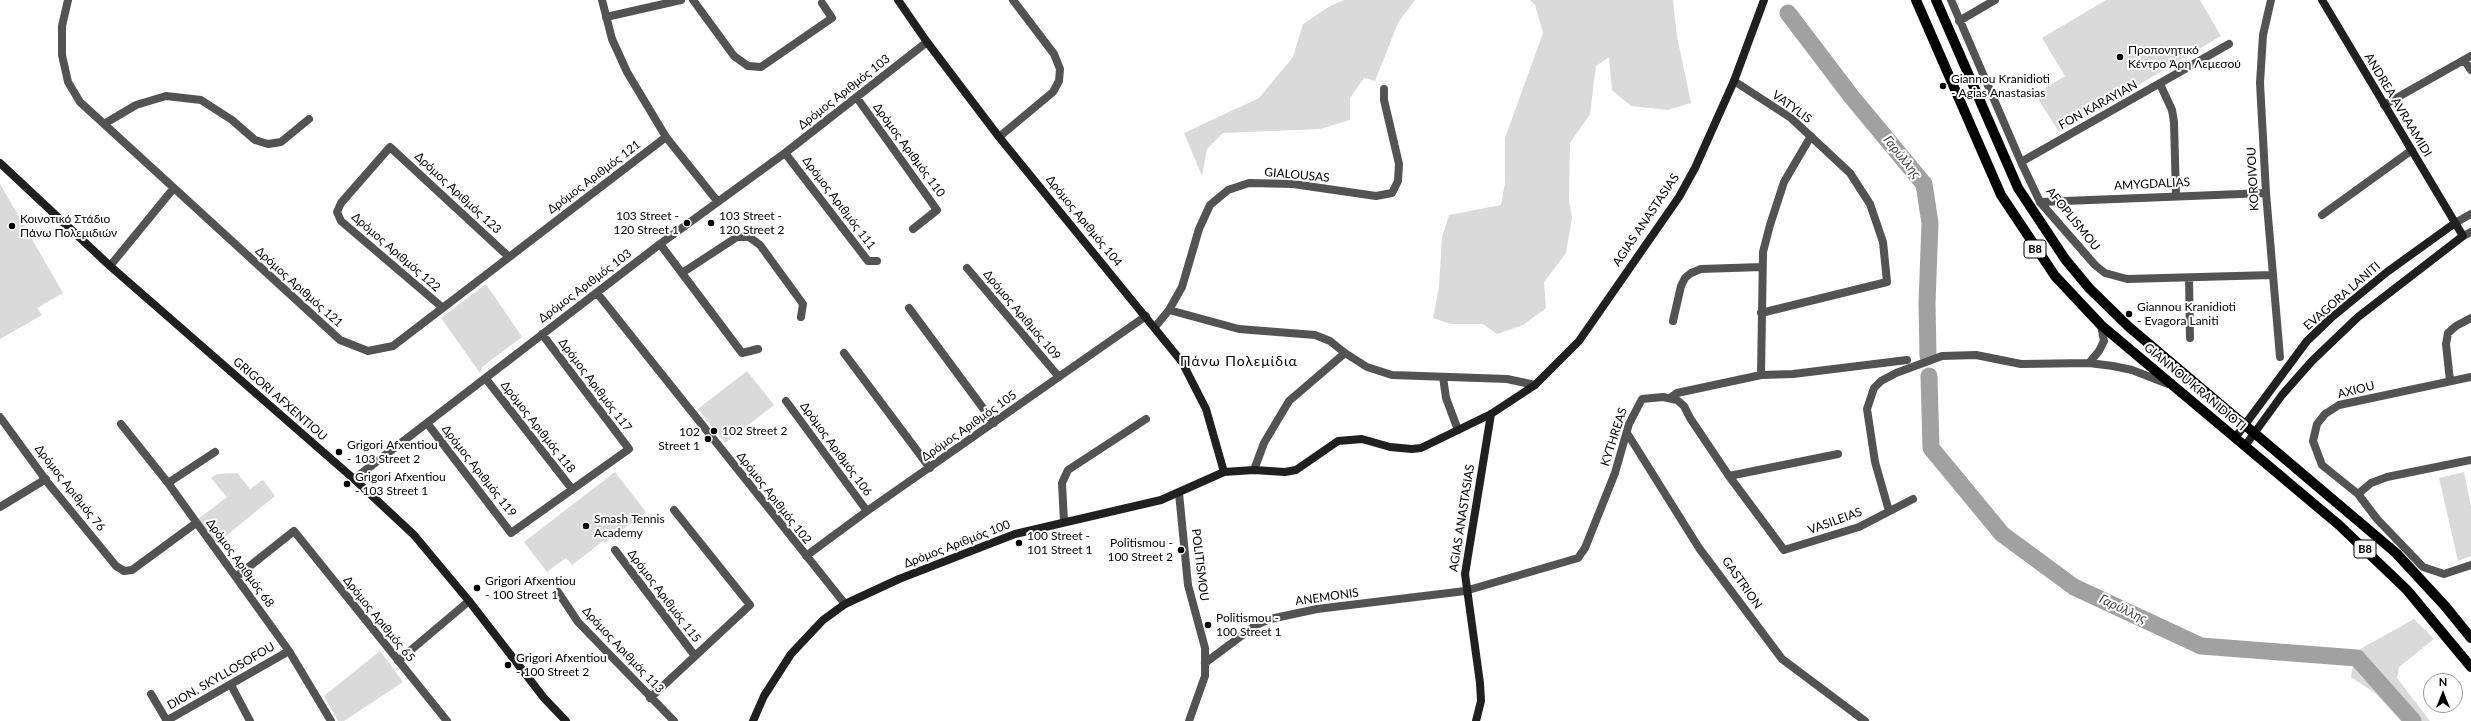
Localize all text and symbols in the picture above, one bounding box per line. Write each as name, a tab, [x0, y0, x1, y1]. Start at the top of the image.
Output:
place label: Προπονητικό Κέντρο Άρη Λεμεσού	[2128, 43, 2241, 71]
street label: ANDREA AVRAAMIDI	[2361, 51, 2435, 159]
street label: Δρόμος Αριθμός 103	[795, 52, 893, 132]
marker: Προπονητικό Κέντρο Άρη Λεμεσού	[2115, 52, 2125, 62]
place label: Giannou Kranidioti - Agias Anastasias	[1951, 72, 2050, 100]
street label: FON KARAYIAN	[2056, 77, 2140, 133]
marker: Giannou Kranidioti - Agias Anastasias	[1938, 81, 1948, 91]
street label: VATYLIS	[1769, 88, 1815, 126]
street label: Δρόμος Αριθμός 110	[870, 100, 948, 200]
water label: Γαρύλλης	[1880, 132, 1924, 182]
street label: Δρόμος Αριθμός 121	[545, 137, 643, 217]
street label: KOROIVOU	[2244, 147, 2262, 211]
street label: Δρόμος Αριθμός 123	[412, 149, 504, 237]
street label: Δρόμος Αριθμός 111	[799, 154, 879, 252]
street label: GIALOUSAS	[1264, 165, 1330, 185]
street label: AGIAS ANASTASIAS	[1610, 171, 1682, 269]
street label: Δρόμος Αριθμός 104	[1043, 173, 1125, 269]
street label: AMYGDALIAS	[2114, 175, 2190, 193]
street label: AFOPLISMOU	[2043, 184, 2103, 254]
place label: 103 Street - 120 Street 1	[613, 209, 679, 237]
place label: 103 Street - 120 Street 2	[719, 209, 785, 237]
street label: Δρόμος Αριθμός 122	[349, 210, 443, 294]
place label: Κοινοτικό Στάδιο Πάνω Πολεμιδιών	[20, 212, 117, 240]
marker: 103 Street - 120 Street 1	[682, 218, 692, 228]
marker: 103 Street - 120 Street 2	[706, 218, 716, 228]
marker: Κοινοτικό Στάδιο Πάνω Πολεμιδιών	[7, 221, 17, 231]
road number: B8	[2024, 240, 2046, 258]
street label: Δρόμος Αριθμός 121	[252, 244, 346, 330]
street label: Δρόμος Αριθμός 103	[536, 246, 634, 326]
street label: EVAGORA LANITI	[2301, 259, 2383, 333]
street label: Δρόμος Αριθμός 109	[980, 267, 1064, 363]
place label: Giannou Kranidioti - Evagora Laniti	[2137, 300, 2236, 328]
marker: Giannou Kranidioti - Evagora Laniti	[2124, 309, 2134, 319]
street label: Δρόμος Αριθμός 117	[555, 336, 635, 434]
street label: GIANNOU KRANIDIOTI	[2141, 340, 2249, 434]
district label: Πάνω Πολεμίδια	[1180, 353, 1298, 369]
street label: GRIGORI AFXENTIOU	[230, 354, 330, 444]
street label: Δρόμος Αριθμός 118	[498, 378, 578, 476]
street label: AXIOU	[2336, 378, 2376, 402]
street label: Δρόμος Αριθμός 105	[919, 388, 1019, 464]
street label: Δρόμος Αριθμός 106	[797, 399, 875, 499]
street label: KYTHREAS	[1598, 406, 1630, 468]
street label: Δρόμος Αριθμός 119	[439, 422, 519, 520]
place label: 102 Street 2	[722, 424, 788, 438]
place label: 102 Street 1	[658, 425, 700, 453]
marker: 102 Street 2	[709, 426, 719, 436]
marker: 102 Street 1	[703, 434, 713, 444]
place label: Grigori Afxentiou - 103 Street 2	[347, 438, 438, 466]
street label: Δρόμος Αριθμός 76	[32, 442, 108, 534]
marker: Grigori Afxentiou - 103 Street 2	[334, 447, 344, 457]
street label: Δρόμος Αριθμός 102	[734, 449, 814, 547]
street label: AGIAS ANASTASIAS	[1446, 463, 1478, 573]
place label: Grigori Afxentiou - 103 Street 1	[355, 470, 446, 498]
marker: Grigori Afxentiou - 103 Street 1	[342, 479, 352, 489]
street label: VASILEIAS	[1806, 505, 1864, 537]
place label: Smash Tennis Academy	[594, 512, 665, 540]
street label: Δρόμος Αριθμός 68	[203, 516, 277, 610]
street label: Δρόμος Αριθμός 100	[902, 517, 1012, 571]
marker: Smash Tennis Academy	[581, 521, 591, 531]
street label: POLITISMOU	[1188, 528, 1212, 602]
place label: 100 Street - 101 Street 1	[1027, 529, 1093, 557]
place label: Politismou - 100 Street 2	[1107, 536, 1173, 564]
marker: 100 Street - 101 Street 1	[1014, 538, 1024, 548]
road number: B8	[2354, 540, 2376, 558]
marker: Politismou - 100 Street 2	[1176, 545, 1186, 555]
street label: Δρόμος Αριθμός 115	[624, 547, 704, 645]
street label: GASTRION	[1719, 554, 1765, 612]
street label: Δρόμος Αριθμός 65	[340, 573, 418, 665]
place label: Grigori Afxentiou - 100 Street 1	[485, 574, 576, 602]
marker: Grigori Afxentiou - 100 Street 1	[472, 583, 482, 593]
street label: ANEMONIS	[1294, 585, 1360, 609]
water label: Γαρύλλης	[2097, 591, 2149, 627]
street label: Δρόμος Αριθμός 113	[579, 604, 667, 696]
place label: Politismou - 100 Street 1	[1216, 611, 1282, 639]
marker: Politismou - 100 Street 1	[1203, 620, 1213, 630]
street label: DION. SKYLLOSOFOU	[165, 639, 277, 713]
place label: Grigori Afxentiou - 100 Street 2	[516, 651, 607, 679]
marker: Grigori Afxentiou - 100 Street 2	[503, 660, 513, 670]
north arrow	[2423, 673, 2463, 713]
text: N	[2439, 675, 2447, 688]

